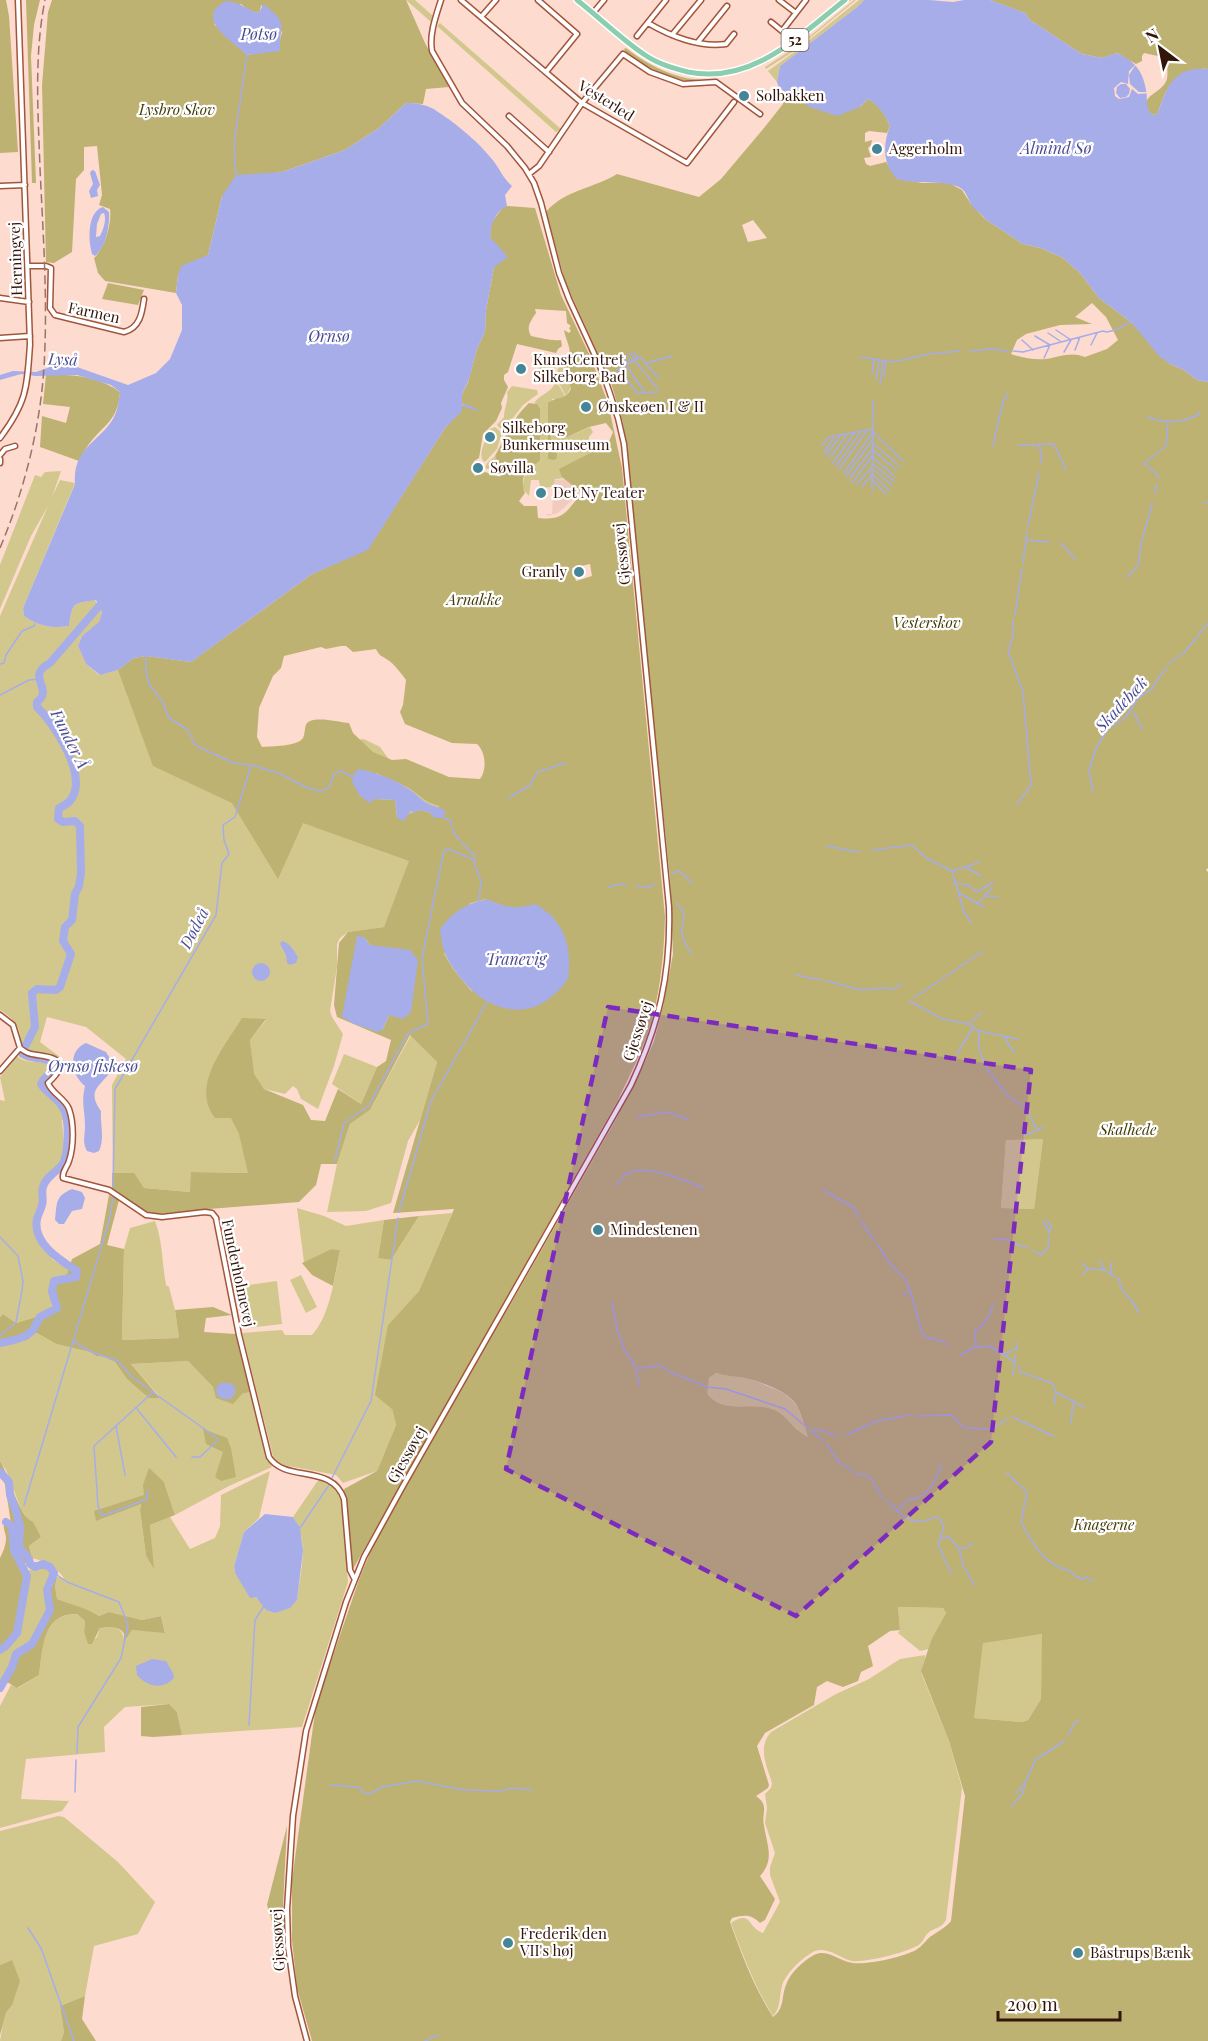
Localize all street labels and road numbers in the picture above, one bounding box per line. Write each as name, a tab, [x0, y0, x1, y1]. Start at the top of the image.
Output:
road number: 52	[782, 29, 808, 51]
street label: Vesterled	[574, 75, 639, 125]
street label: Herningvej	[4, 222, 26, 296]
street label: Farmen	[67, 297, 122, 327]
street label: Gjessøvej	[608, 522, 634, 586]
street label: Gjessøvej	[617, 998, 657, 1063]
street label: Funderholmevej	[218, 1217, 260, 1329]
street label: Gjessøvej	[382, 1422, 430, 1487]
street label: Gjessøvej	[265, 1908, 289, 1972]

